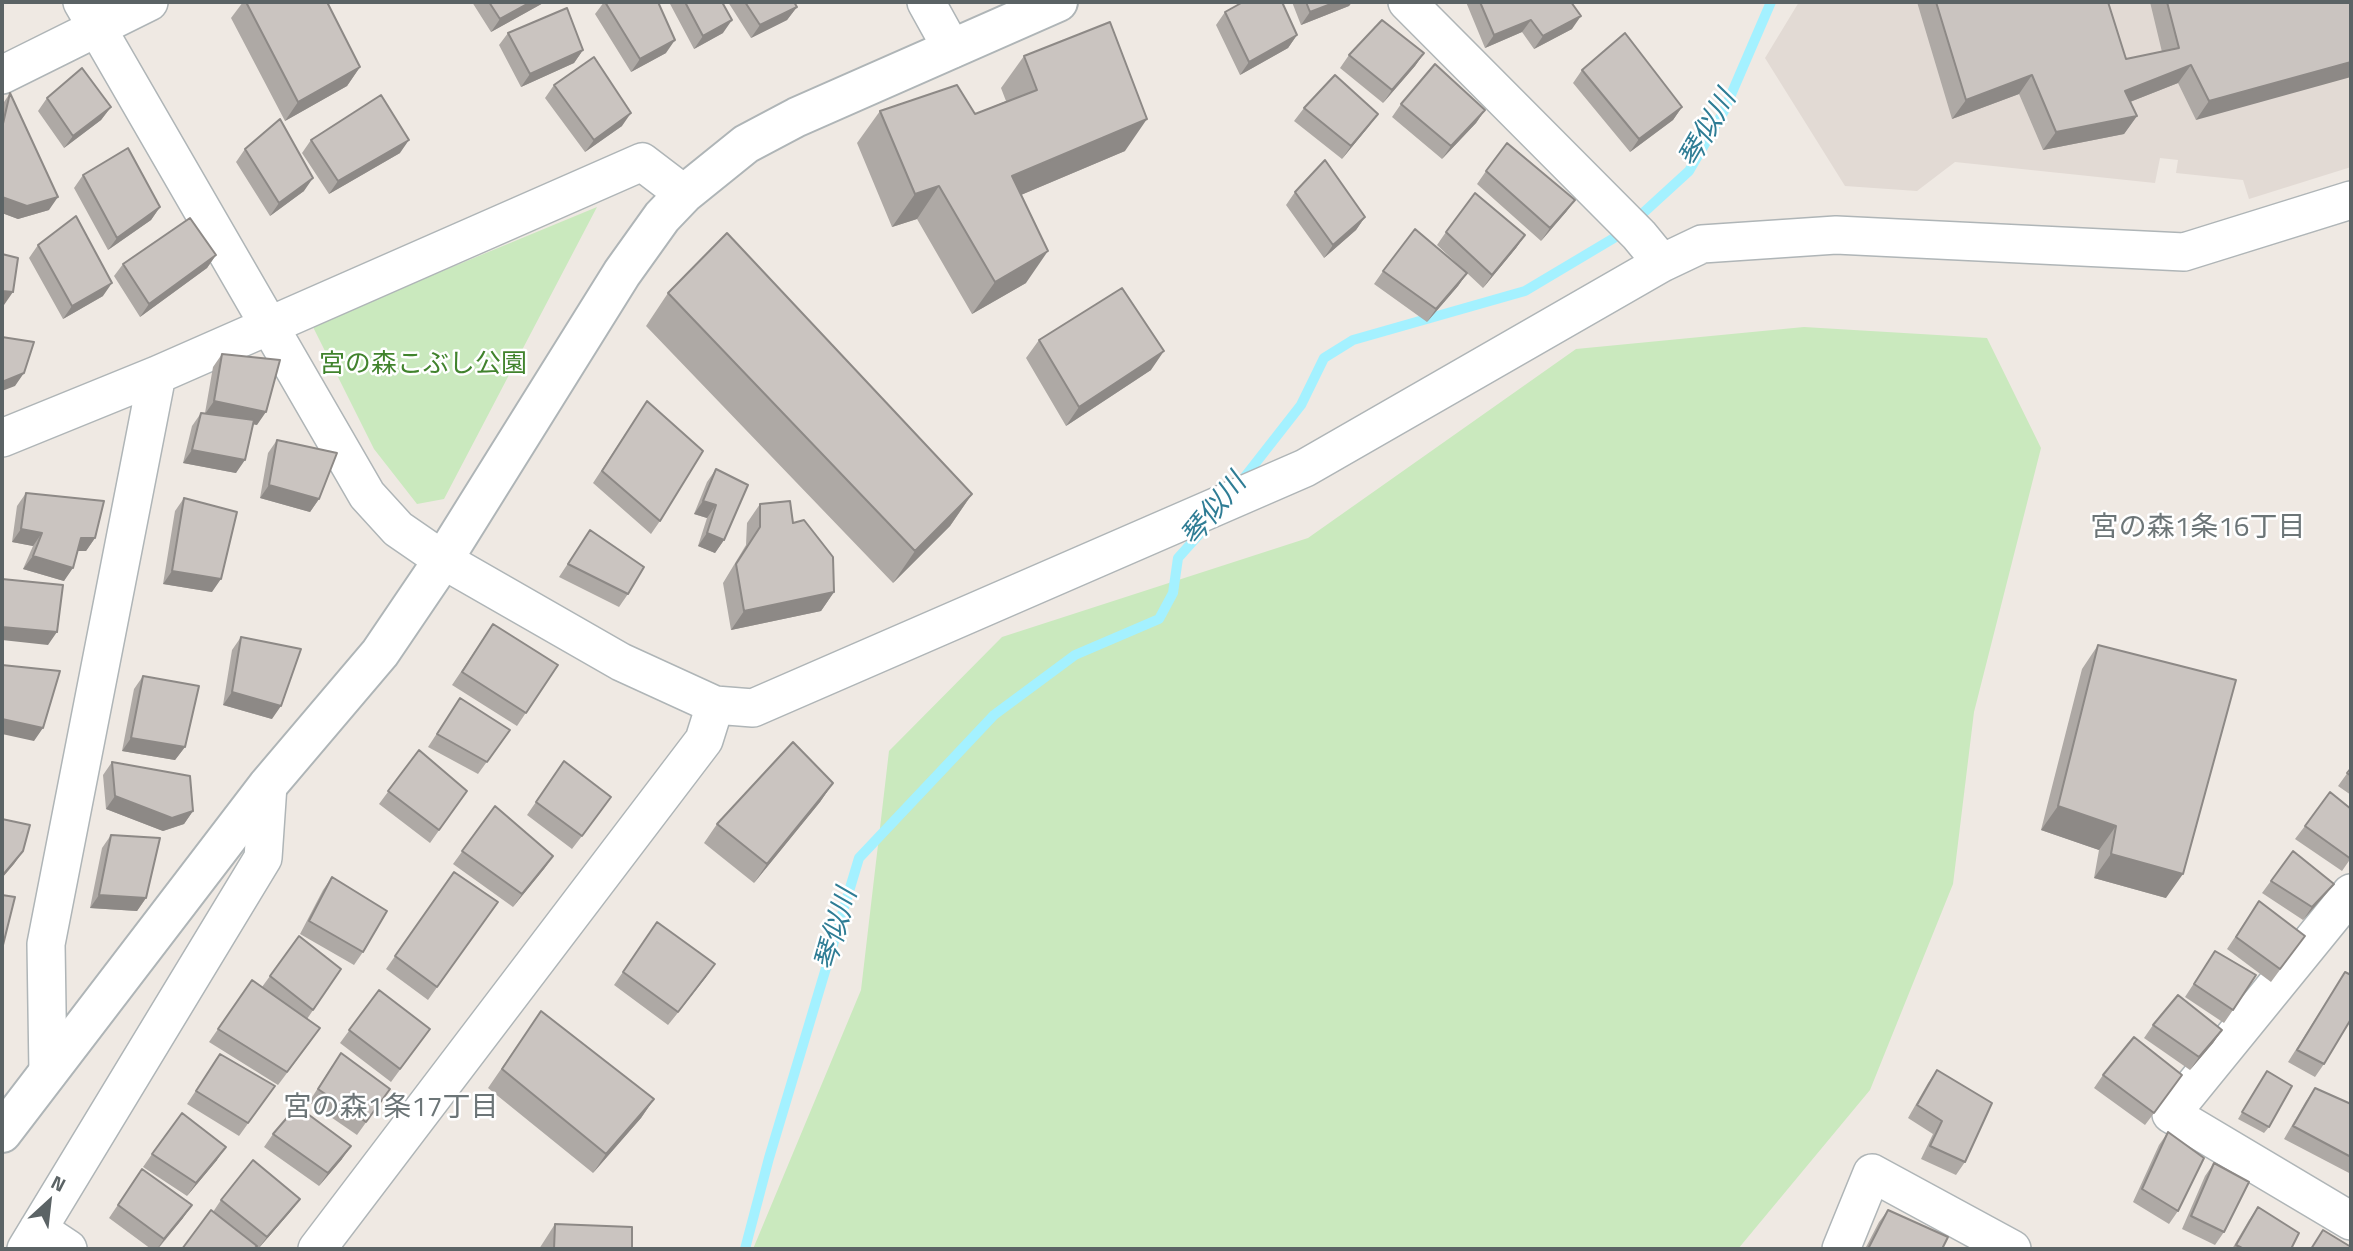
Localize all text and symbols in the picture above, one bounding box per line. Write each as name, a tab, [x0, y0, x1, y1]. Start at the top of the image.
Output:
water label: 琴似川	[1673, 85, 1745, 175]
park label: 宮の森こぶし公園	[319, 350, 527, 382]
water label: 琴似川	[1176, 468, 1254, 554]
district label: 宮の森1条16丁目	[2090, 512, 2306, 546]
water label: 琴似川	[810, 885, 866, 975]
district label: 宮の森1条17丁目	[283, 1092, 499, 1126]
north arrow	[14, 1167, 84, 1237]
text: N	[46, 1167, 71, 1199]

